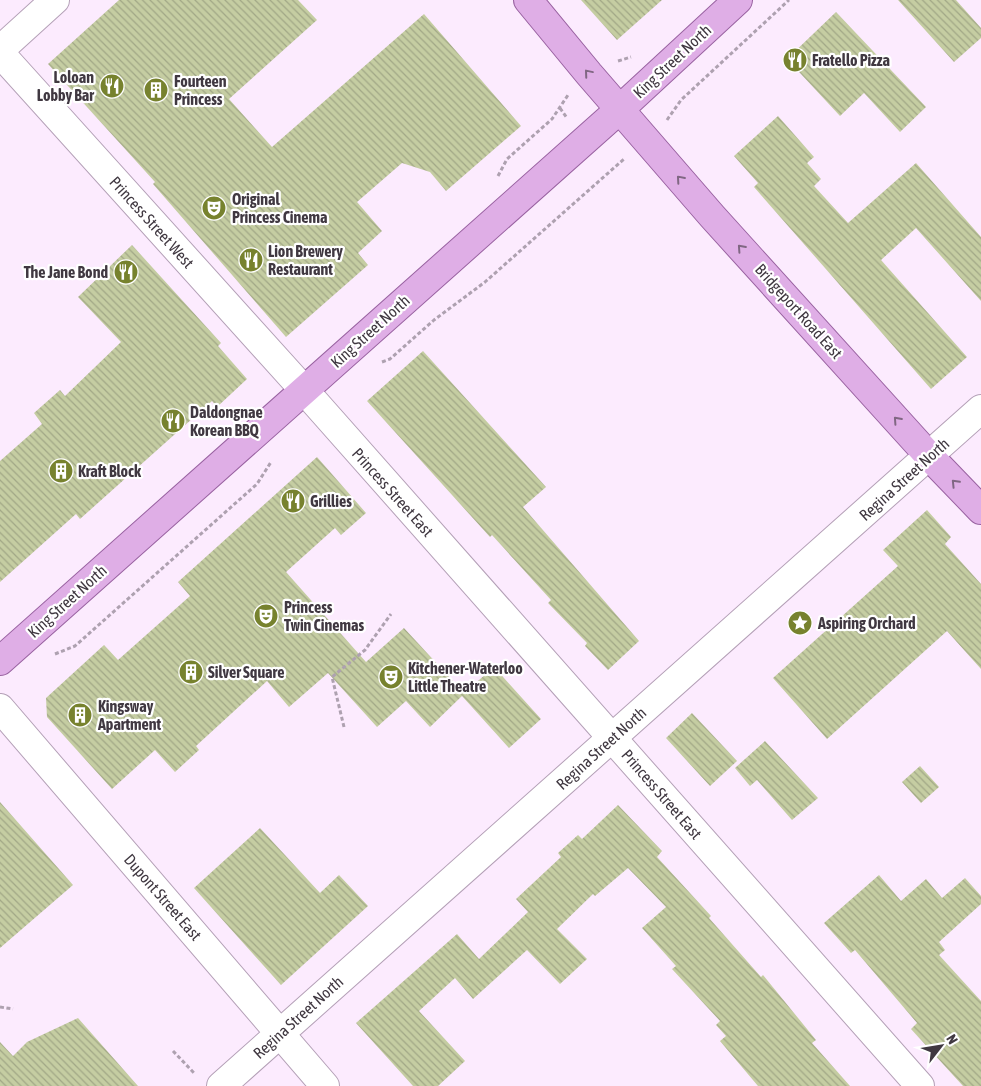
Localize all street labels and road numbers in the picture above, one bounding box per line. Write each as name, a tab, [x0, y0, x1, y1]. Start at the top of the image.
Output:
street label: King Street North	[629, 20, 715, 102]
street label: Princess Street West	[106, 173, 198, 272]
street label: Bridgeport Road East	[751, 260, 846, 363]
street label: King Street North	[327, 291, 414, 372]
street label: Regina Street North	[855, 434, 953, 525]
street label: Princess Street East	[349, 444, 438, 540]
street label: King Street North	[24, 561, 111, 642]
street label: Regina Street North	[552, 703, 650, 794]
street label: Princess Street East	[618, 746, 706, 843]
street label: Dupont Street East	[120, 850, 206, 945]
street label: Regina Street North	[249, 972, 347, 1063]

